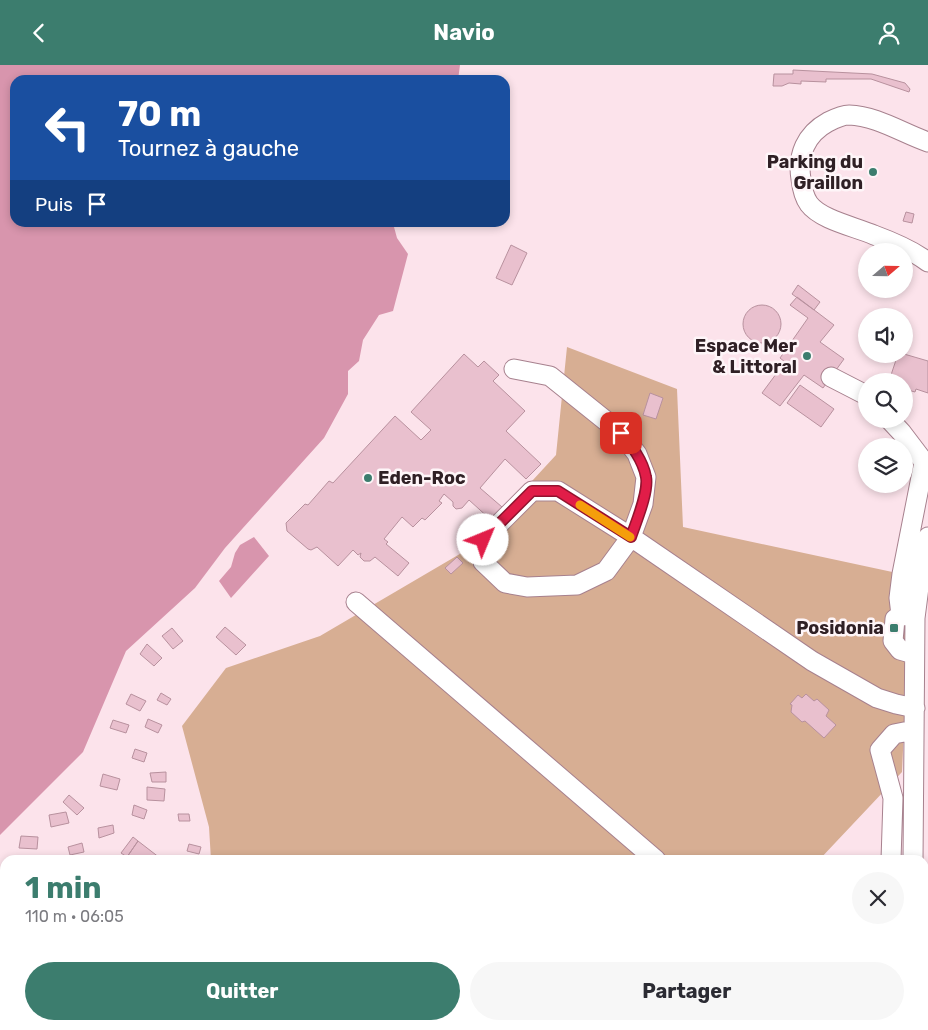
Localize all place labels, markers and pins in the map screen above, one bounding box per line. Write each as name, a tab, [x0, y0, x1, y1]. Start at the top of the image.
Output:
place label: Parking du Graillon	[767, 151, 863, 194]
marker: Parking du Graillon	[867, 166, 879, 178]
place label: Espace Mer & Littoral	[695, 335, 797, 378]
marker: Espace Mer & Littoral	[801, 350, 813, 362]
pin	[600, 412, 642, 454]
place label: Eden-Roc	[378, 467, 466, 489]
marker: Eden-Roc	[362, 472, 374, 484]
place label: Posidonia	[796, 617, 884, 639]
marker: Posidonia	[888, 622, 900, 634]

